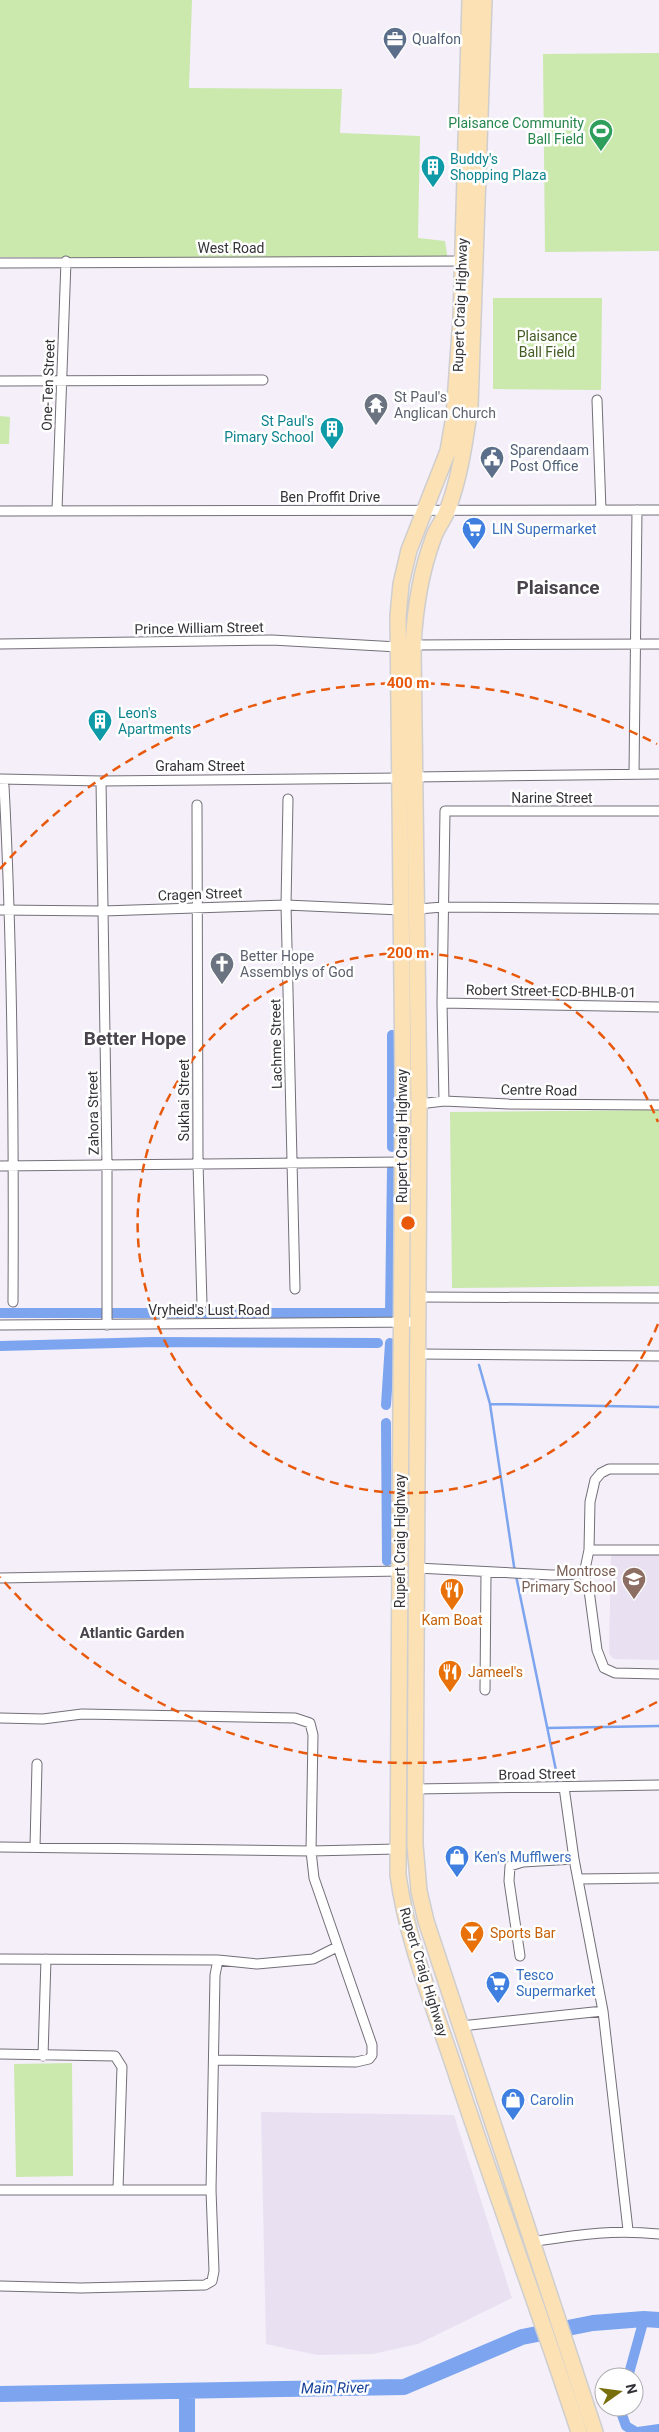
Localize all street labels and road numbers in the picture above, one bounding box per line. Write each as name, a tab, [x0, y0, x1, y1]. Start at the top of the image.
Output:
street label: Rupert Craig Highway	[450, 237, 470, 372]
street label: West Road	[197, 240, 265, 256]
street label: One-Ten Street	[38, 338, 58, 431]
street label: Ben Proffit Drive	[280, 489, 380, 505]
street label: Prince William Street	[134, 619, 264, 637]
street label: Graham Street	[155, 758, 245, 774]
street label: Narine Street	[511, 790, 593, 806]
street label: Cragen Street	[157, 885, 243, 903]
street label: Robert Street-ECD-BHLB-01	[466, 982, 636, 1000]
street label: Lachme Street	[267, 998, 285, 1089]
street label: Sukhai Street	[176, 1058, 192, 1141]
street label: Rupert Craig Highway	[394, 1068, 410, 1203]
street label: Zahora Street	[84, 1070, 102, 1155]
street label: Centre Road	[501, 1081, 577, 1099]
street label: Vryheid's Lust Road	[148, 1302, 270, 1318]
street label: Rupert Craig Highway	[392, 1473, 408, 1608]
street label: Broad Street	[498, 1765, 576, 1783]
street label: Rupert Craig Highway	[397, 1905, 451, 2039]

